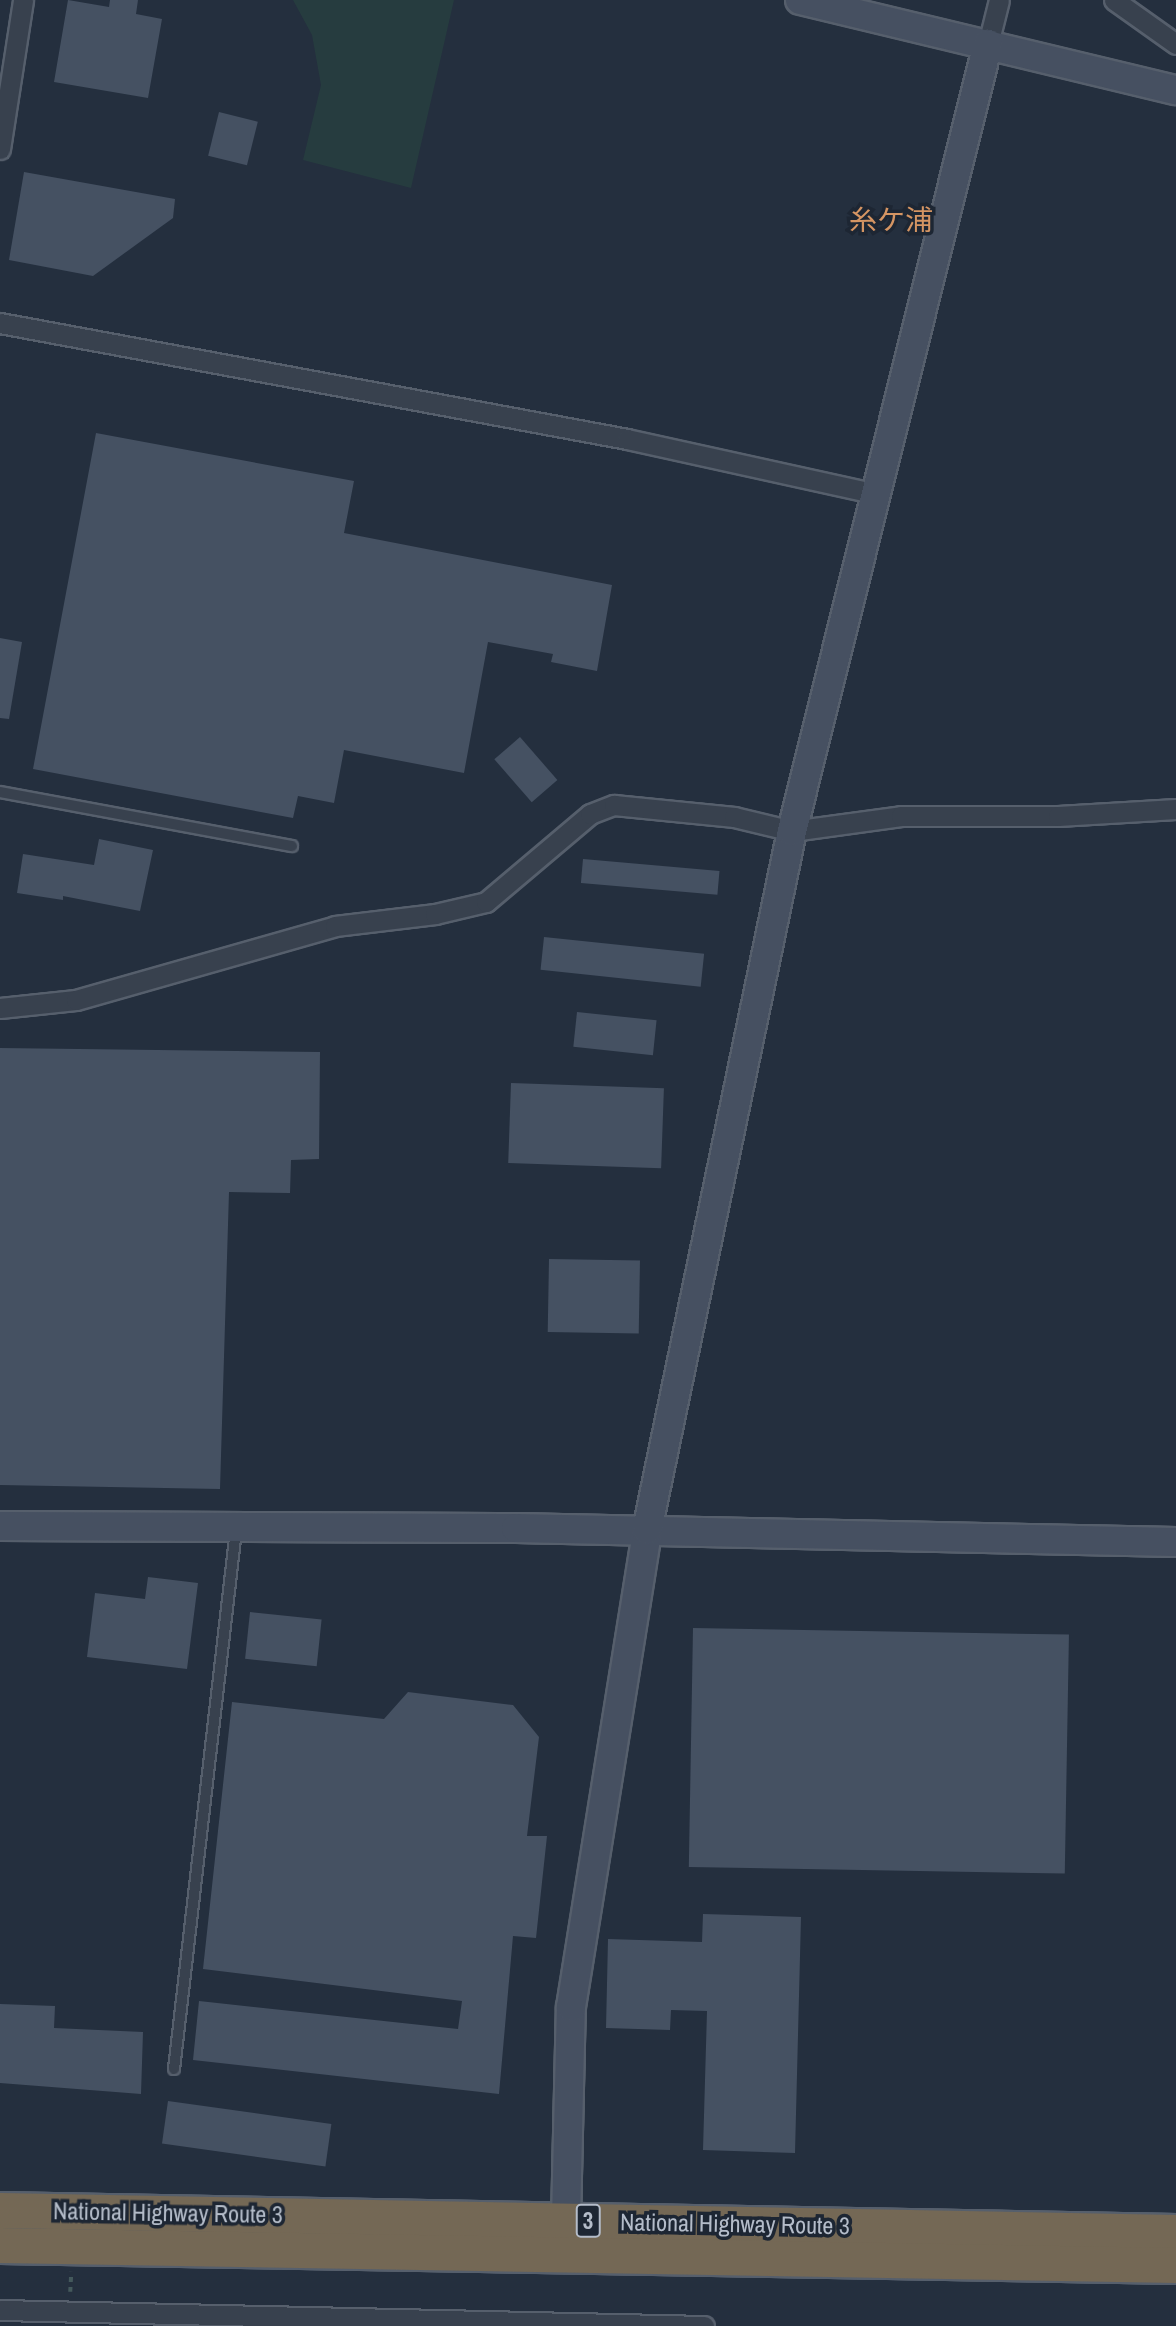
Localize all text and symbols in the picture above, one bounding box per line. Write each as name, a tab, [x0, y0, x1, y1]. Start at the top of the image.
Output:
district label: 糸ケ浦	[849, 203, 933, 237]
street label: National Highway Route 3	[53, 2197, 283, 2229]
road number: 3	[576, 2202, 600, 2240]
street label: National Highway Route 3	[620, 2208, 850, 2240]

